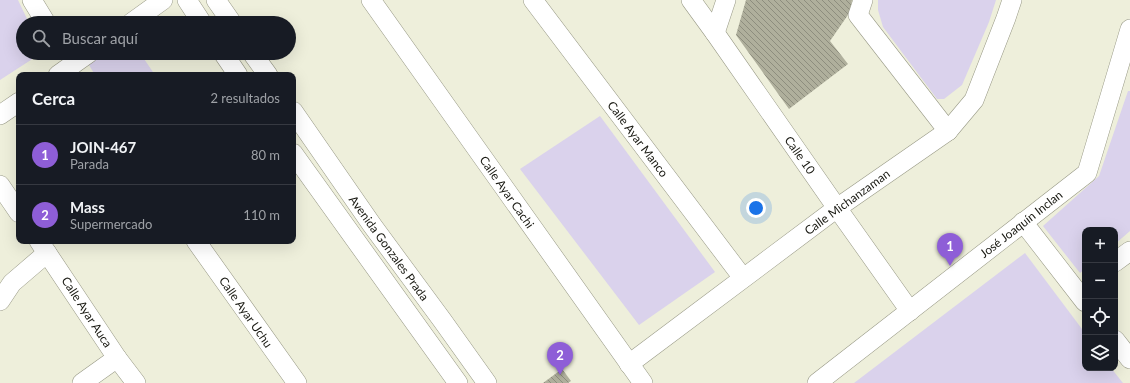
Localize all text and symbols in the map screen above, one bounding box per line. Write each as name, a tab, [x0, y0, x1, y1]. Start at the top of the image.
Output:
search box	[16, 16, 296, 60]
icon: search	[30, 27, 52, 49]
text: Buscar aquí	[62, 29, 138, 47]
text: Cerca	[32, 88, 75, 109]
text: 2 resultados	[210, 90, 280, 106]
street label: Calle Ayar Manco	[604, 98, 672, 180]
street label: Calle 10	[782, 133, 818, 177]
text: JOIN-467	[70, 138, 136, 156]
text: 1	[41, 147, 49, 163]
text: 80 m	[251, 147, 280, 163]
street label: Calle Ayar Cachi	[477, 153, 538, 231]
text: Parada	[70, 156, 109, 172]
street label: Calle Michanzaman	[801, 166, 893, 238]
street label: José Joaquín Inclan	[977, 187, 1065, 261]
street label: Avenida Gonzales Prada	[346, 192, 432, 304]
text: Mass	[70, 198, 105, 216]
your location	[746, 198, 766, 218]
text: 2	[41, 207, 49, 223]
text: 110 m	[243, 207, 280, 223]
text: Supermercado	[70, 216, 152, 232]
map controls	[1082, 227, 1118, 371]
button: +	[1082, 227, 1118, 263]
pin: 1	[937, 233, 963, 266]
button: −	[1082, 263, 1118, 299]
street label: Calle Ayar Auca	[59, 274, 115, 350]
street label: Calle Ayar Uchu	[216, 274, 276, 350]
button: locate	[1082, 299, 1118, 335]
button: layers	[1082, 335, 1118, 371]
pin: 2	[547, 342, 573, 375]

